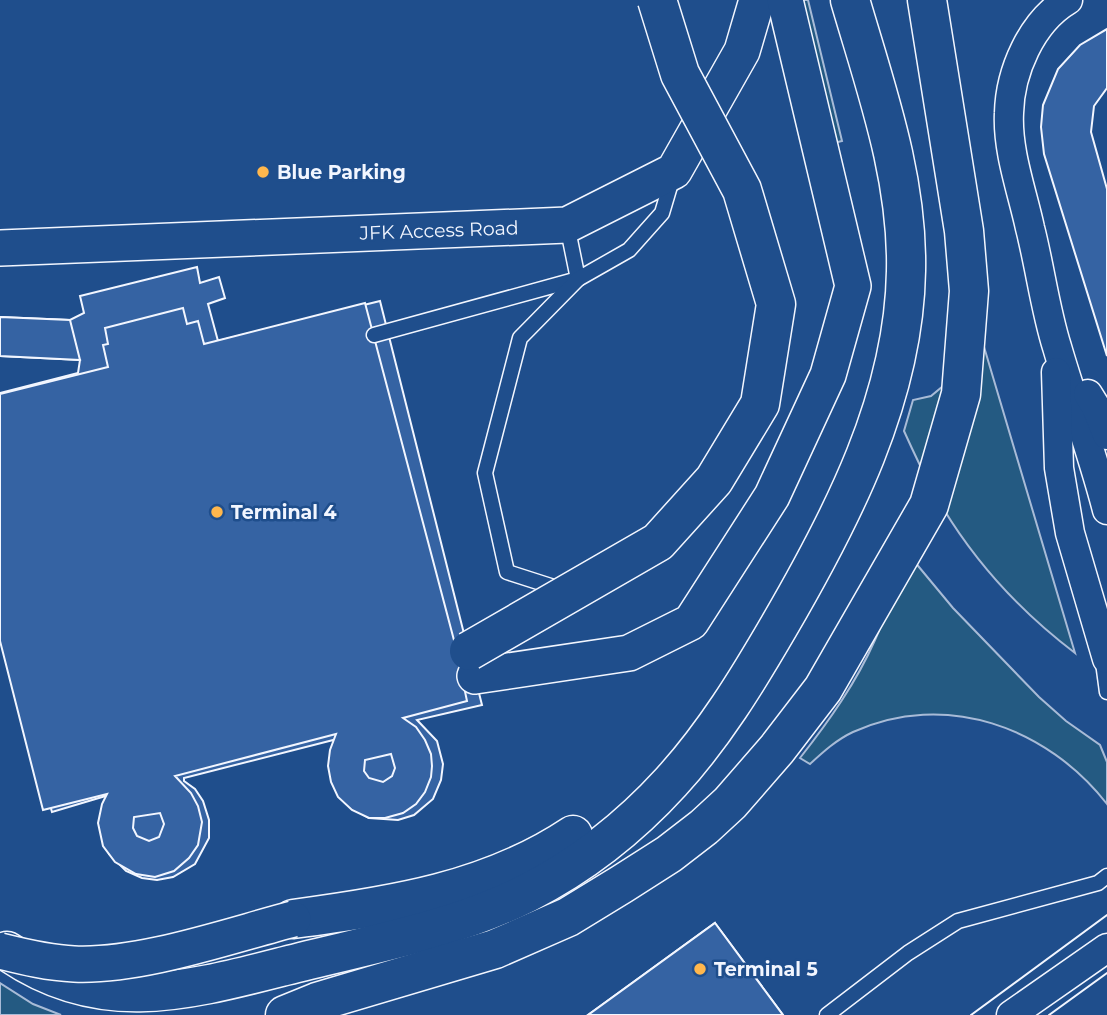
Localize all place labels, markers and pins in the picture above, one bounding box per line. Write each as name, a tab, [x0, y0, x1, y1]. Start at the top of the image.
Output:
place label: Blue Parking	[277, 161, 406, 184]
marker: Blue Parking	[255, 164, 271, 180]
place label: Terminal 4	[231, 501, 337, 524]
marker: Terminal 4	[209, 504, 225, 520]
place label: Terminal 5	[714, 958, 818, 981]
marker: Terminal 5	[692, 961, 708, 977]

